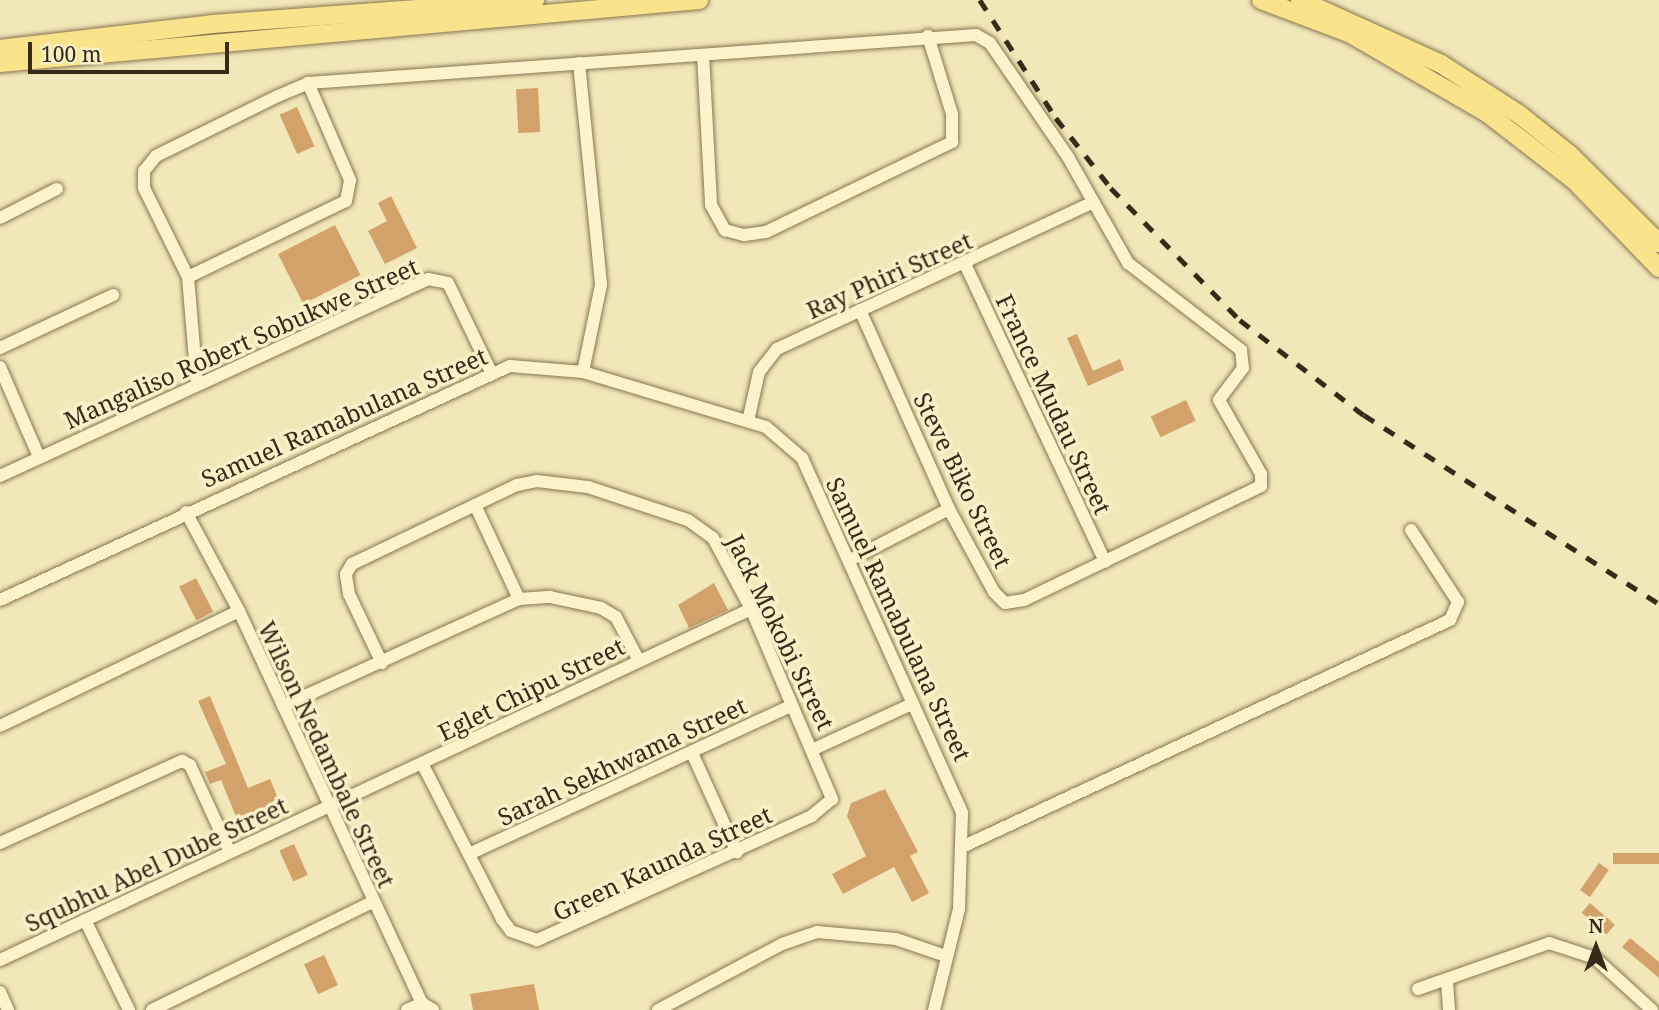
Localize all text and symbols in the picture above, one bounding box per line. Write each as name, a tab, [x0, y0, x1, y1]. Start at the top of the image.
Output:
scale bar	[32, 28, 233, 72]
text: 100 m	[41, 40, 102, 68]
street label: Ray Phiri Street	[802, 226, 976, 324]
street label: Mangaliso Robert Sobukwe Street	[59, 252, 423, 434]
street label: France Mudau Street	[990, 289, 1118, 519]
street label: Samuel Ramabulana Street	[197, 341, 491, 493]
street label: Steve Biko Street	[908, 388, 1018, 572]
street label: Samuel Ramabulana Street	[821, 473, 977, 765]
street label: Jack Mokobi Street	[721, 530, 841, 734]
street label: Wilson Nedambale Street	[253, 616, 401, 892]
street label: Eglet Chipu Street	[433, 631, 629, 747]
street label: Sarah Sekhwama Street	[493, 691, 751, 831]
street label: Squbhu Abel Dube Street	[20, 790, 292, 938]
street label: Green Kaunda Street	[548, 800, 776, 926]
north arrow	[1561, 912, 1631, 982]
text: N	[1589, 913, 1603, 939]

